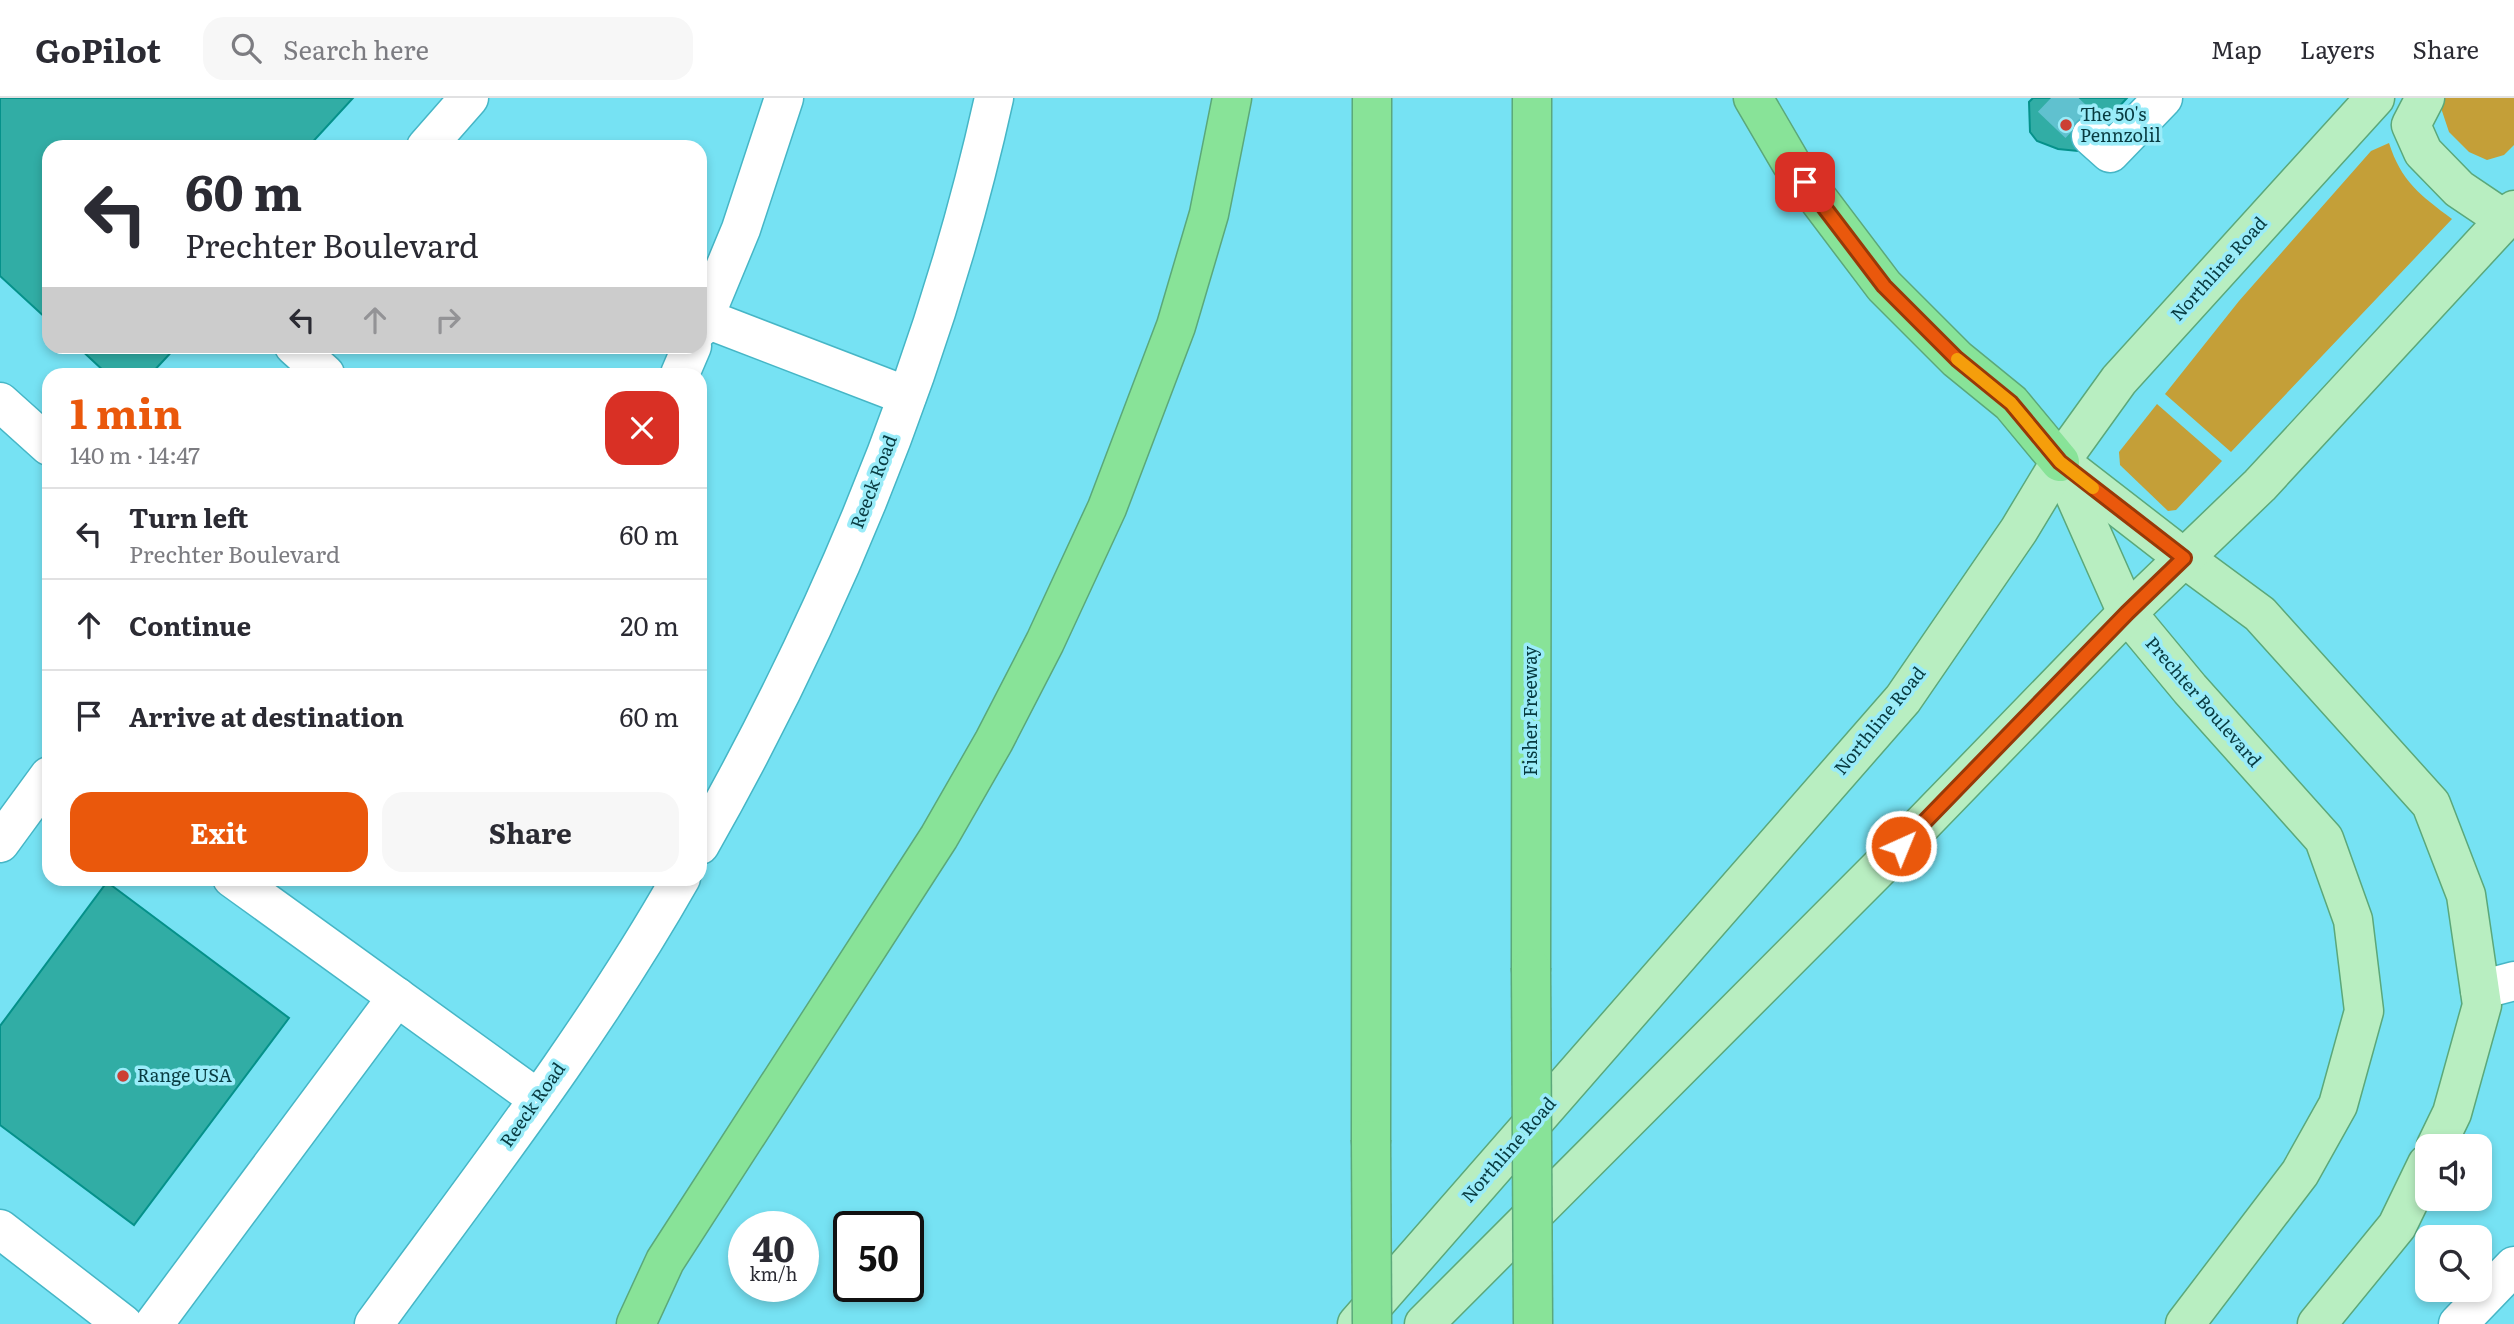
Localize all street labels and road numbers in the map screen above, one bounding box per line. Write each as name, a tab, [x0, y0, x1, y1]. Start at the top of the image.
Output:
street label: Northline Road	[2163, 210, 2272, 326]
street label: Reeck Road	[842, 431, 903, 532]
street label: Prechter Boulevard	[2140, 630, 2268, 772]
street label: Fisher Freeway	[1516, 645, 1543, 776]
street label: Northline Road	[1827, 660, 1931, 780]
street label: Reeck Road	[493, 1056, 571, 1152]
street label: Northline Road	[1454, 1090, 1562, 1208]

